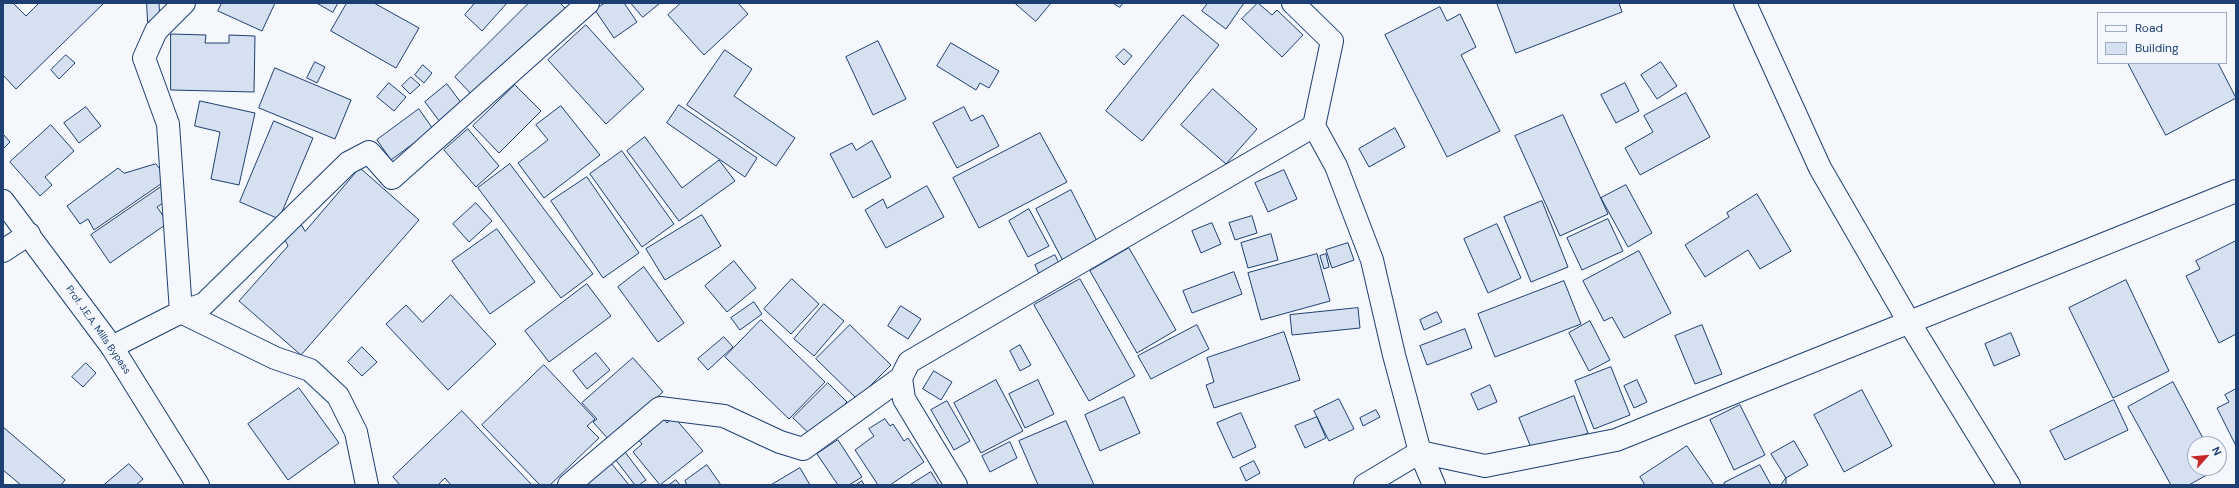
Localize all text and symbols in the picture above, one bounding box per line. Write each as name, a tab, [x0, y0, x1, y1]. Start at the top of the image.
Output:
legend	[2097, 12, 2227, 64]
text: Road	[2135, 20, 2163, 36]
text: Building	[2135, 40, 2179, 56]
street label: Prof. J.E.A. Mills Bypass	[63, 284, 133, 376]
north arrow	[2187, 436, 2227, 476]
text: N	[2209, 444, 2225, 458]

